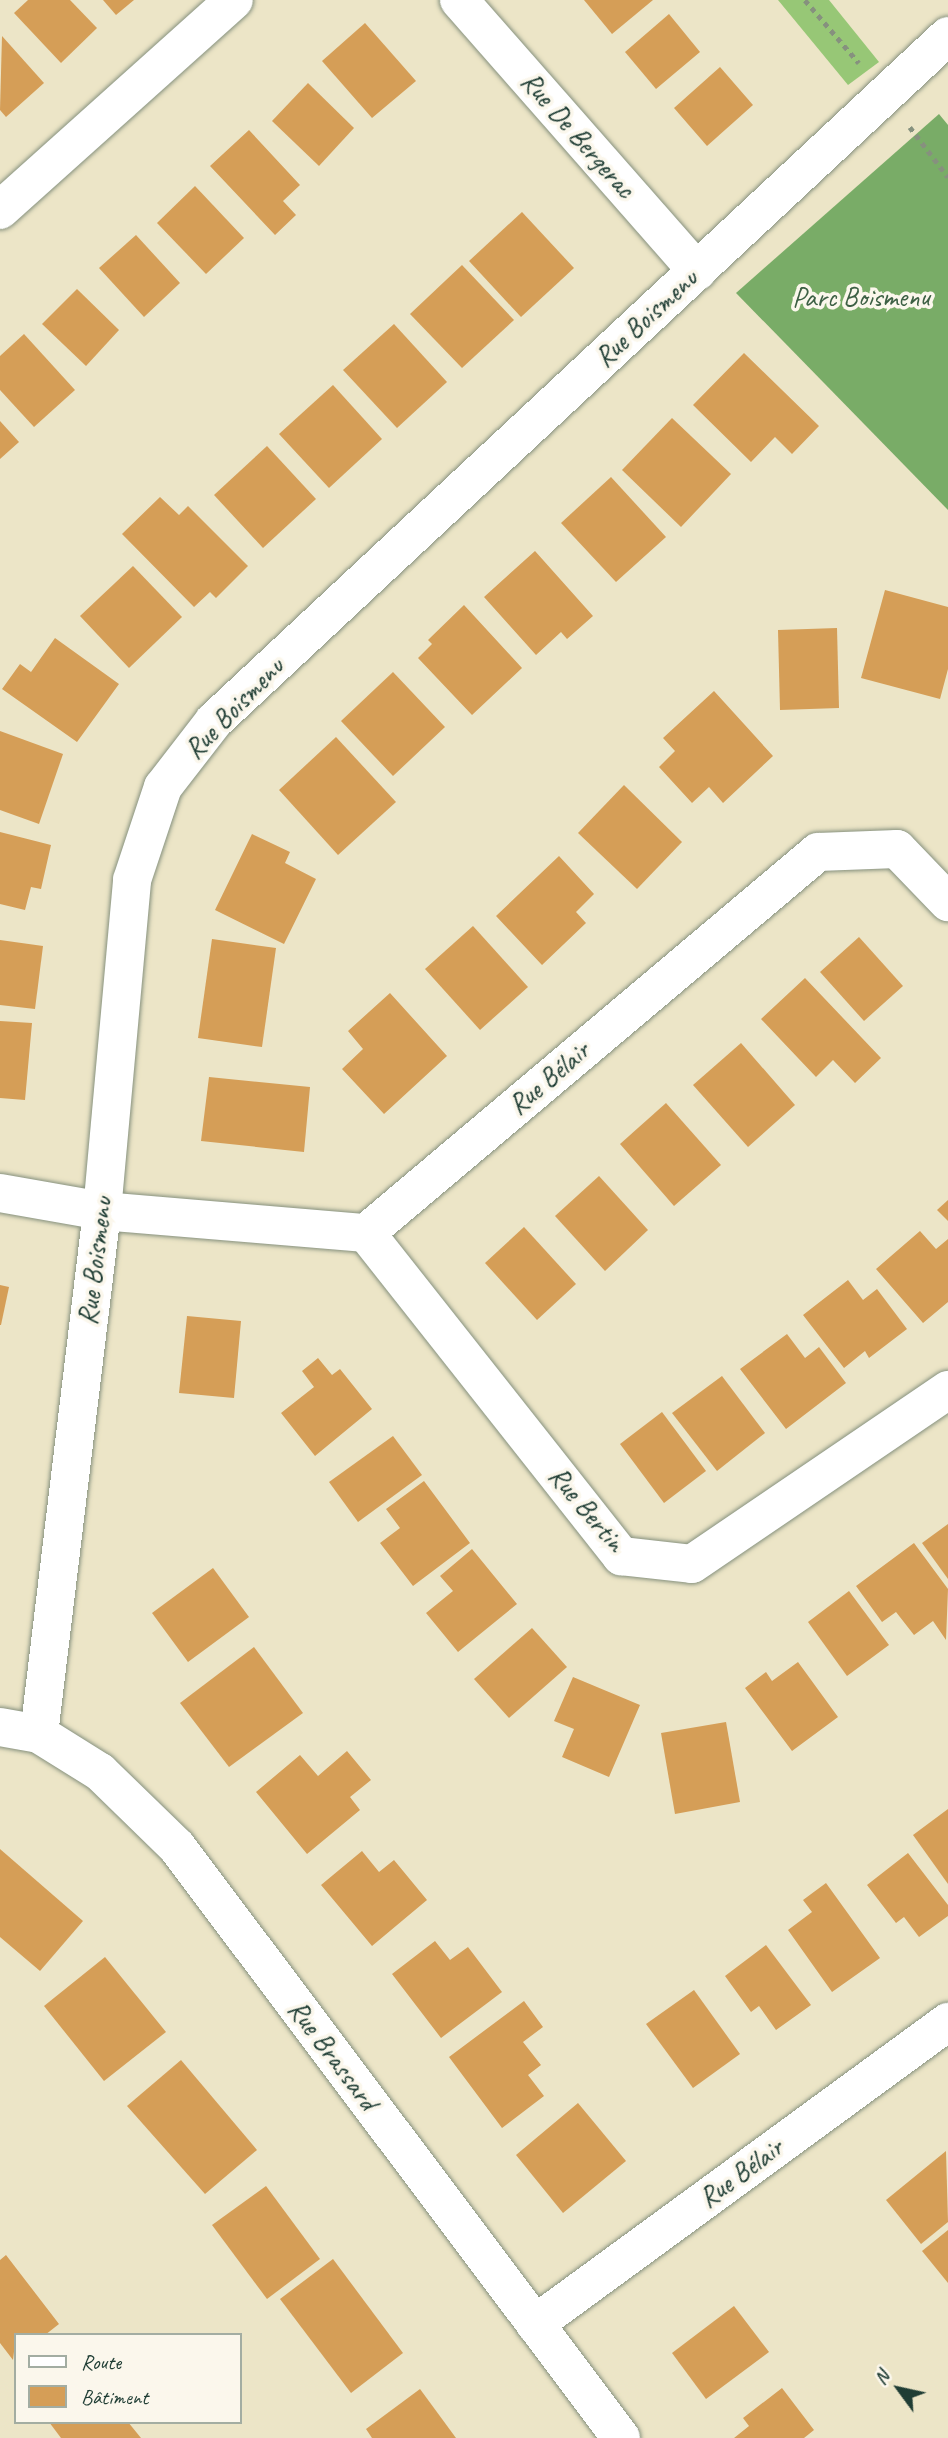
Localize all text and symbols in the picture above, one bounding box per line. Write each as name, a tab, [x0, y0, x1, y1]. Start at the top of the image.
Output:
street label: Rue De Bergerac	[514, 65, 642, 205]
street label: Rue Boismenu	[587, 262, 705, 374]
park label: Parc Boismenu	[791, 280, 931, 314]
street label: Rue Boismenu	[177, 650, 291, 766]
street label: Rue Bélair	[501, 1034, 597, 1122]
street label: Rue Boismenu	[70, 1195, 120, 1327]
street label: Rue Bertin	[542, 1459, 632, 1559]
street label: Rue Brassard	[281, 1994, 385, 2116]
street label: Rue Bélair	[692, 2131, 790, 2215]
legend	[14, 2333, 242, 2424]
text: Route	[81, 2349, 121, 2375]
north arrow	[864, 2354, 934, 2424]
text: N	[868, 2366, 895, 2389]
text: Bâtiment	[81, 2384, 148, 2410]

